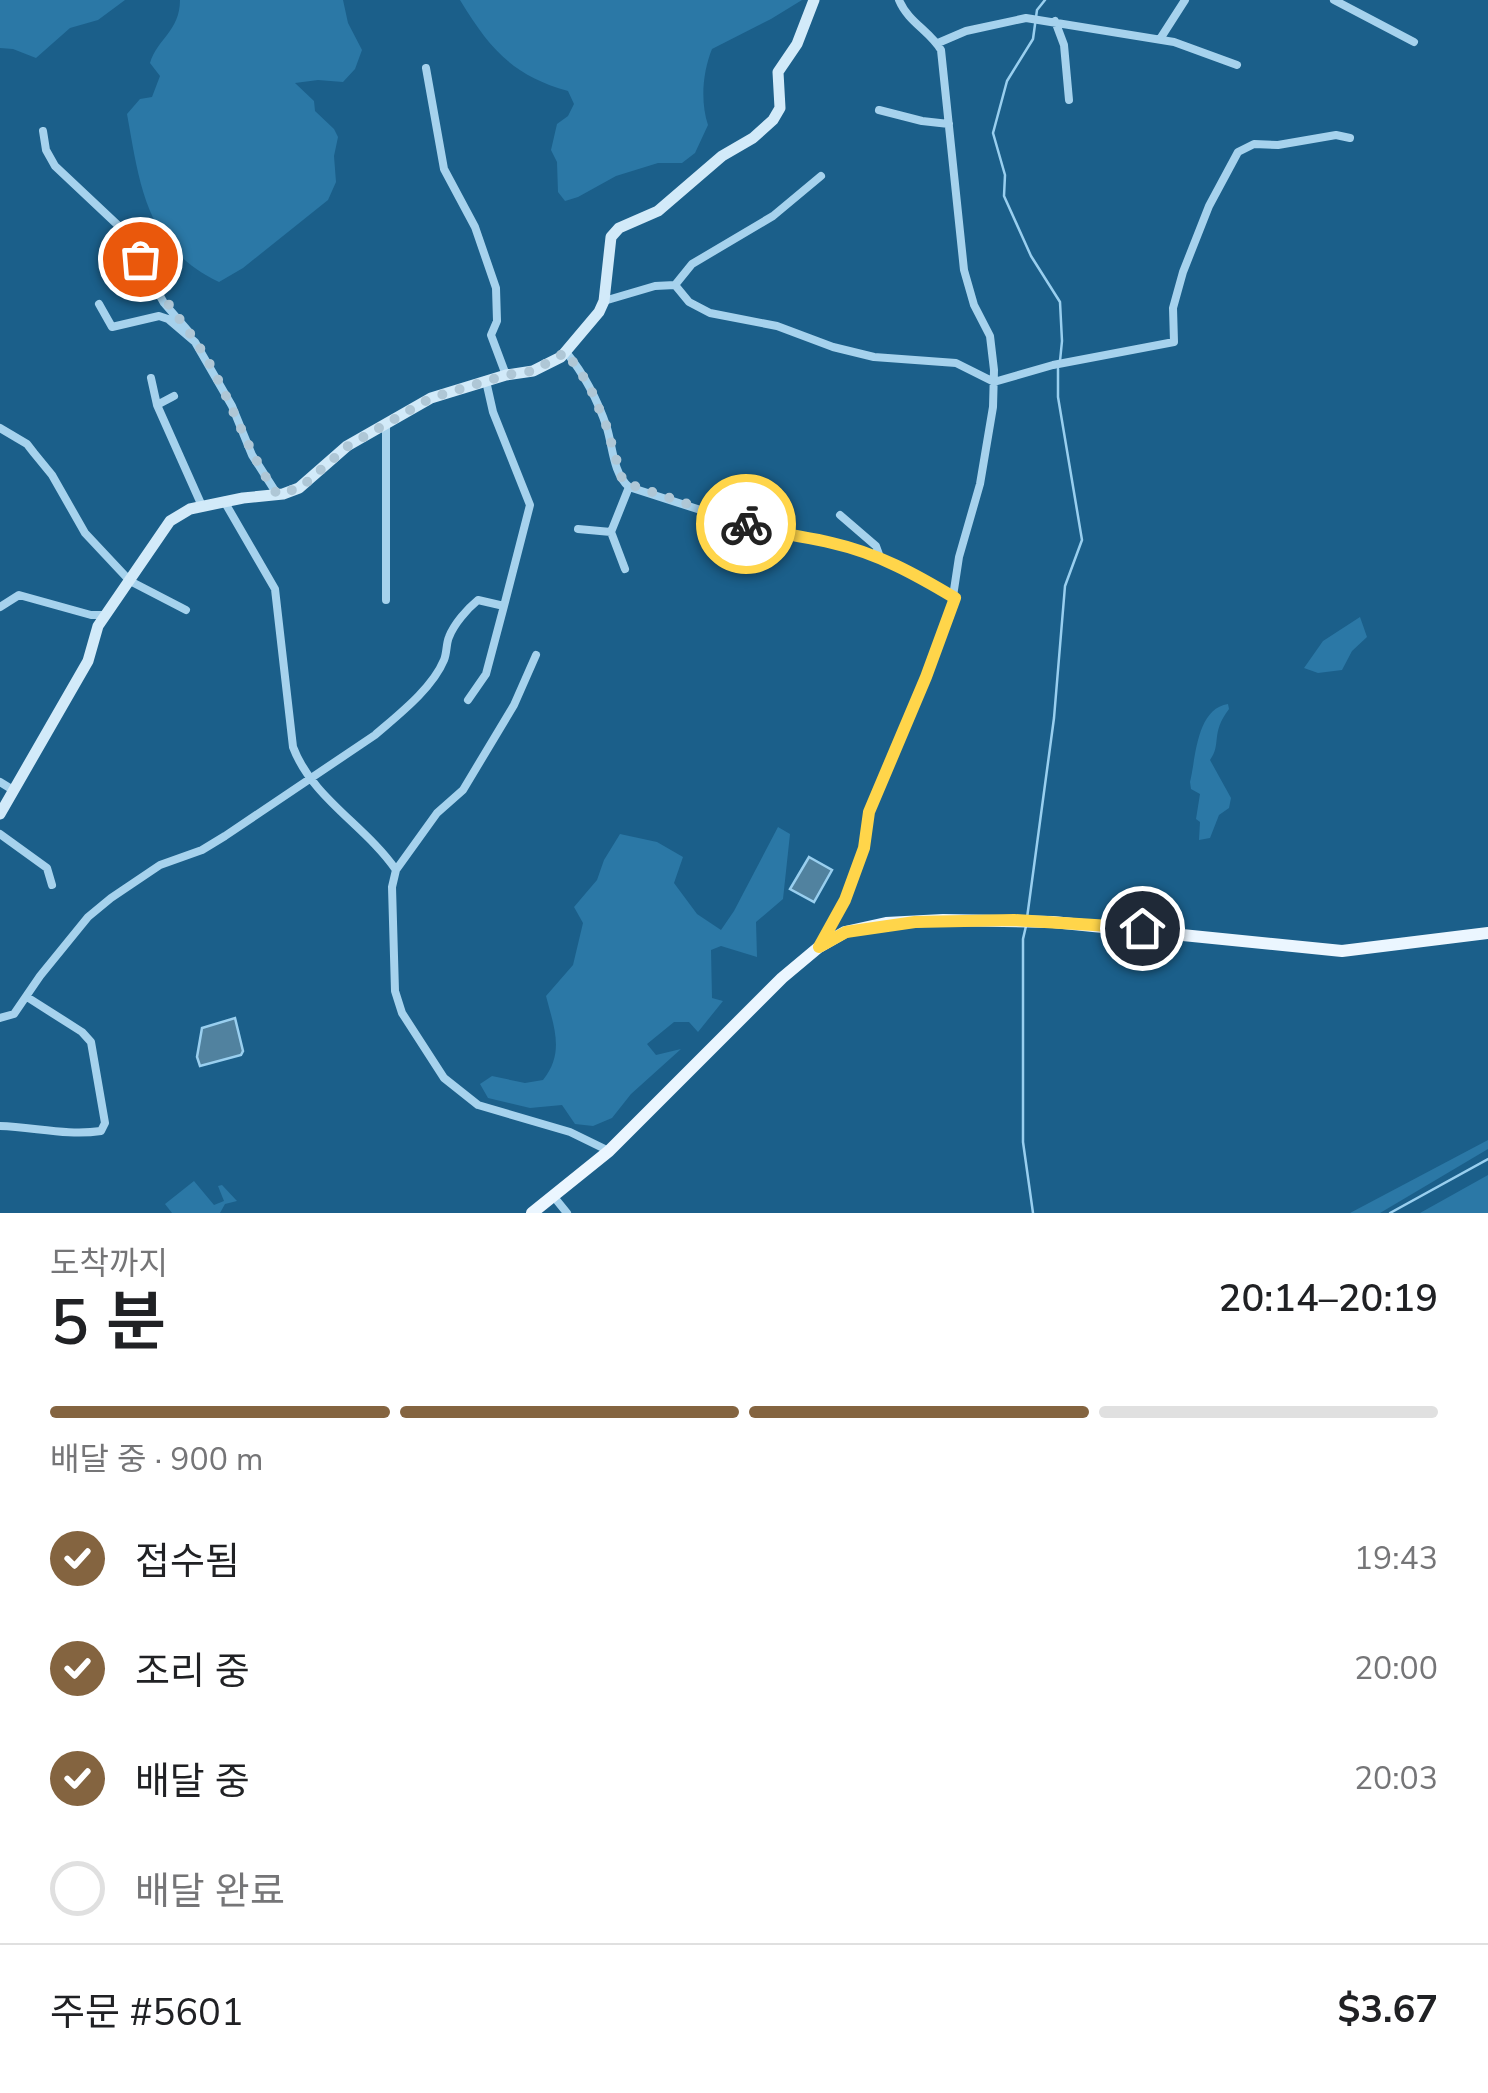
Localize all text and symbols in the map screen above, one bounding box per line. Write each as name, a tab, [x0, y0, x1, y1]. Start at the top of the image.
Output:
pin	[98, 217, 183, 302]
icon: bag	[113, 232, 168, 287]
courier	[696, 474, 796, 574]
icon: bike	[719, 497, 774, 552]
pin	[1100, 886, 1185, 971]
icon: home	[1115, 901, 1170, 956]
text: 도착까지	[50, 1242, 168, 1285]
text: 20:14–20:19	[1219, 1273, 1438, 1324]
text: 5 분	[50, 1278, 166, 1367]
text: 배달 중 · 900 m	[50, 1438, 264, 1481]
icon: check	[50, 1531, 105, 1586]
text: 접수됨	[135, 1536, 240, 1587]
text: 19:43	[1354, 1537, 1438, 1580]
icon: check	[50, 1641, 105, 1696]
text: 조리 중	[135, 1646, 250, 1697]
text: 20:00	[1354, 1647, 1438, 1690]
icon: check	[50, 1751, 105, 1806]
text: 배달 중	[135, 1756, 250, 1807]
text: 20:03	[1354, 1757, 1438, 1800]
text: 배달 완료	[135, 1866, 285, 1917]
text: $3.67	[1337, 1984, 1438, 2035]
text: 주문 #5601	[50, 1987, 244, 2038]

